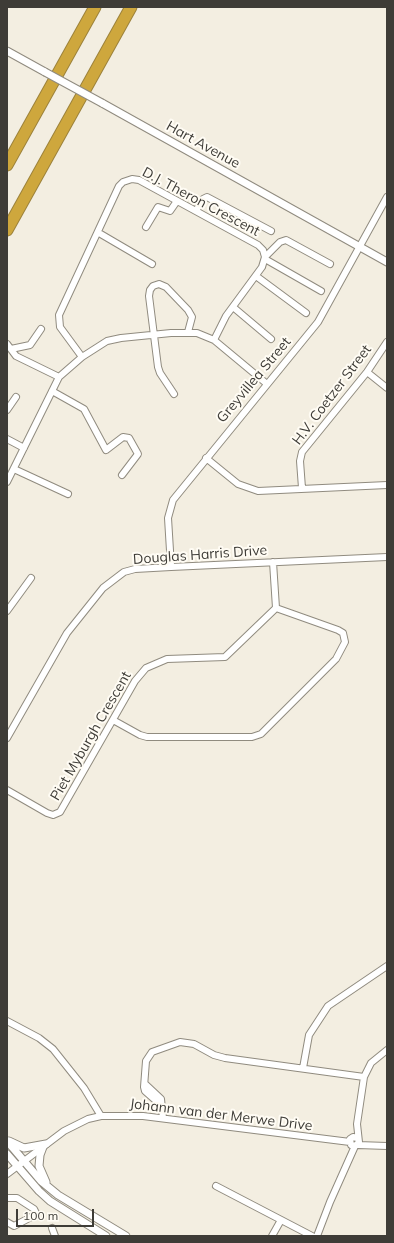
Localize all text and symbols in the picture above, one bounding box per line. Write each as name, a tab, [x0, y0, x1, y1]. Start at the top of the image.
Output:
street label: Hart Avenue	[163, 118, 243, 172]
street label: D.J. Theron Crescent	[139, 164, 263, 240]
street label: Greyvillea Street	[213, 334, 295, 426]
street label: H.V. Coetzer Street	[289, 342, 375, 448]
street label: Douglas Harris Drive	[132, 542, 268, 568]
street label: Piet Myburgh Crescent	[47, 668, 135, 804]
street label: Johann van der Merwe Drive	[129, 1095, 313, 1135]
scale bar	[18, 1201, 96, 1227]
text: 100 m	[23, 1208, 58, 1223]

